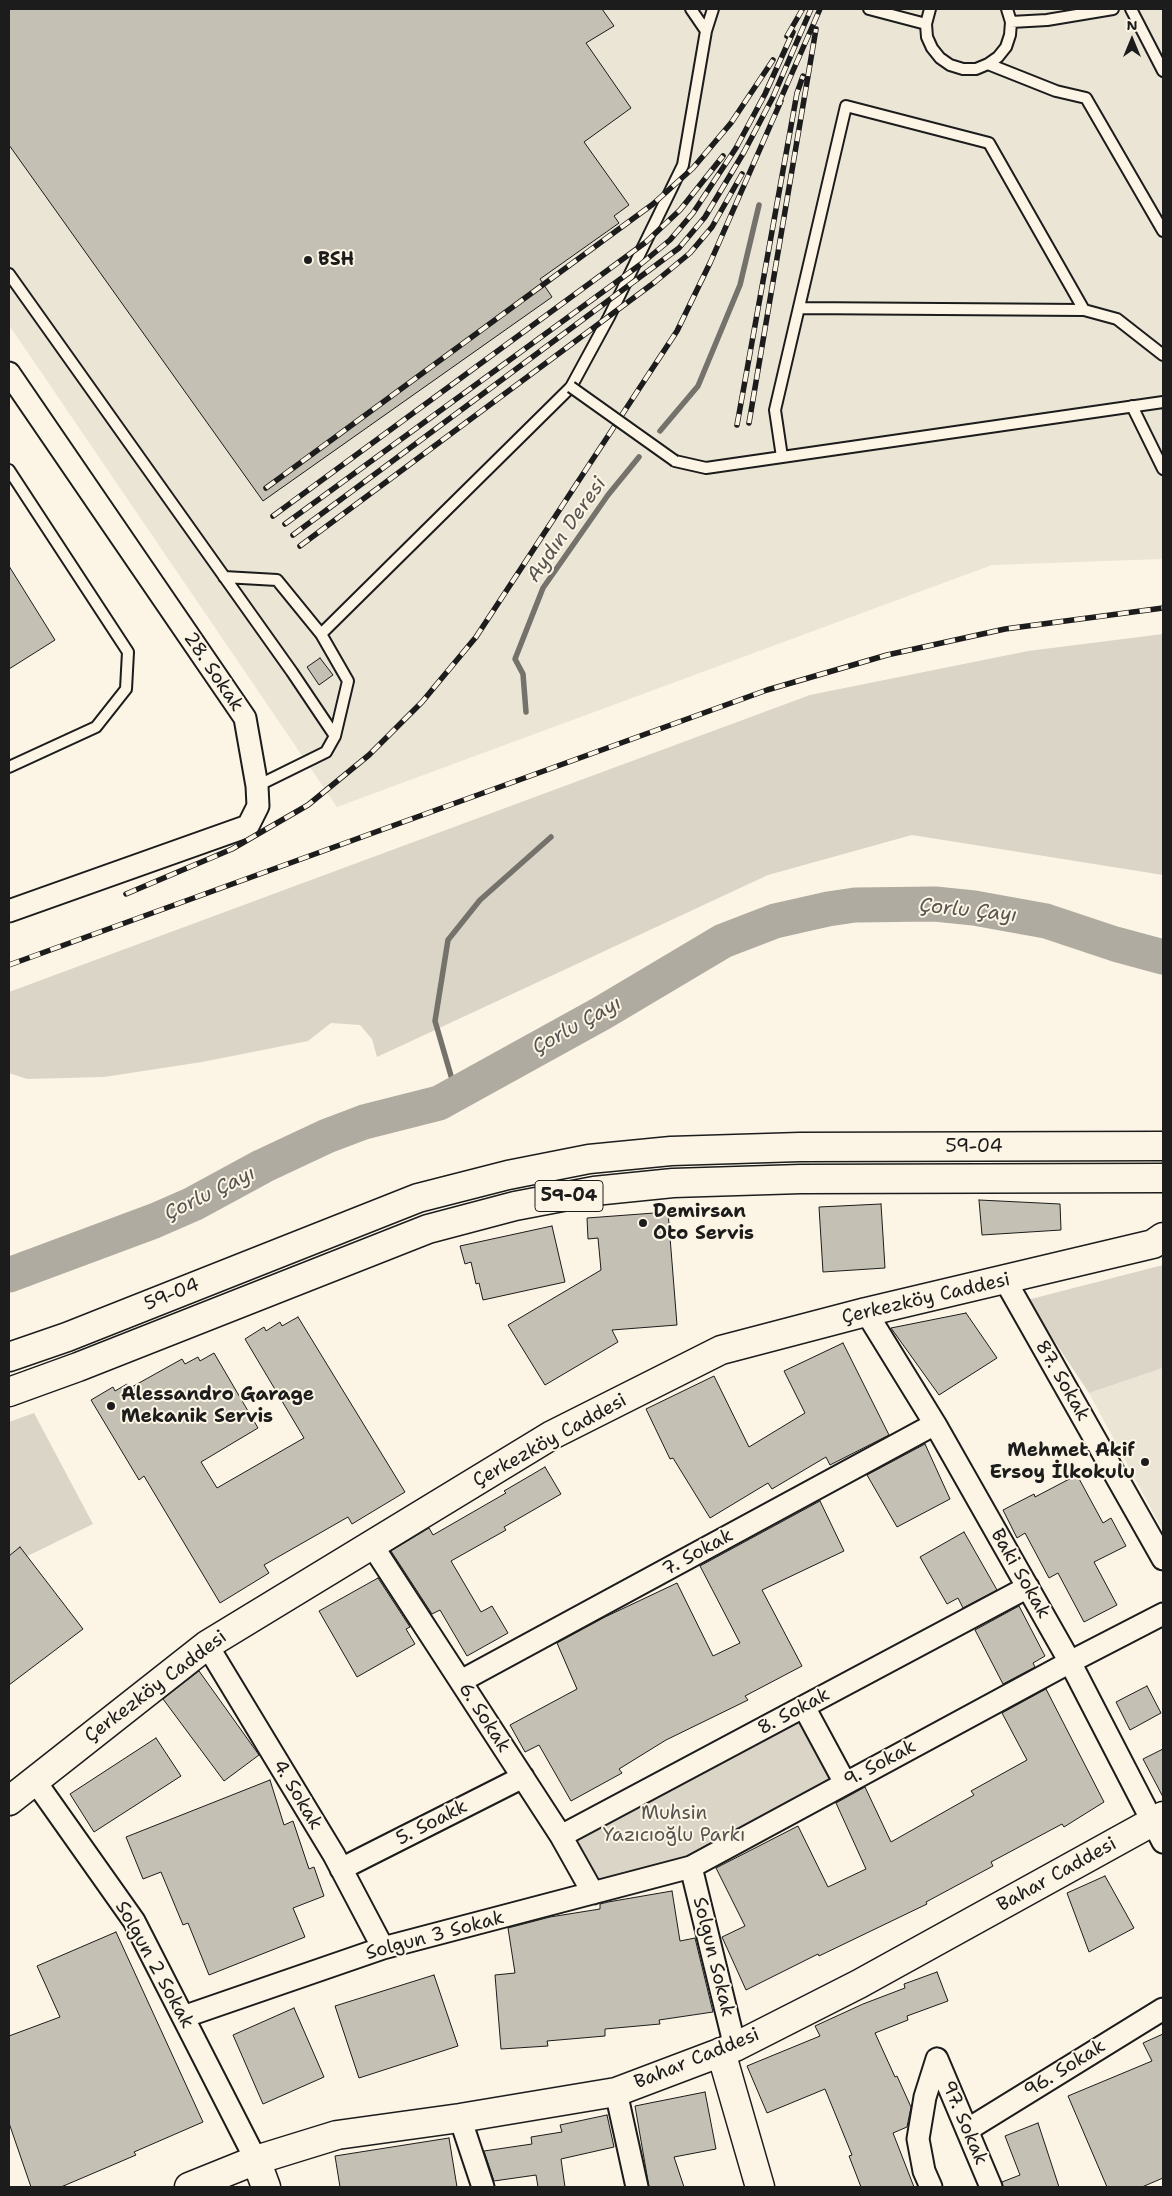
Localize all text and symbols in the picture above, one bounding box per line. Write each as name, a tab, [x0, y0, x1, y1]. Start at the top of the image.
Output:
north arrow	[1107, 15, 1157, 65]
text: N	[1126, 16, 1138, 34]
place label: BSH	[318, 249, 354, 271]
marker: BSH	[302, 254, 314, 266]
water label: Aydın Deresi	[522, 473, 612, 587]
street label: 28. Sokak	[178, 628, 248, 716]
water label: Çorlu Çayı	[918, 894, 1018, 928]
water label: Çorlu Çayı	[528, 992, 626, 1060]
street label: 59-04	[945, 1136, 1003, 1158]
water label: Çorlu Çayı	[161, 1162, 259, 1226]
road number: 59-04	[535, 1180, 603, 1212]
place label: Demirsan Oto Servis	[653, 1201, 754, 1245]
marker: Demirsan Oto Servis	[637, 1217, 649, 1229]
street label: Çerkezköy Caddesi	[839, 1269, 1013, 1329]
street label: 59-04	[141, 1274, 203, 1316]
street label: 87. Sokak	[1030, 1337, 1094, 1425]
place label: Alessandro Garage Mekanik Servis	[121, 1384, 314, 1428]
street label: Çerkezköy Caddesi	[469, 1389, 631, 1493]
marker: Alessandro Garage Mekanik Servis	[105, 1400, 117, 1412]
place label: Mehmet Akif Ersoy İlkokulu	[990, 1440, 1135, 1484]
marker: Mehmet Akif Ersoy İlkokulu	[1139, 1456, 1151, 1468]
street label: 7. Sokak	[659, 1524, 737, 1582]
street label: Baki Sokak	[985, 1525, 1055, 1623]
street label: Çerkezköy Caddesi	[80, 1626, 232, 1748]
street label: 6. Sokak	[453, 1679, 515, 1757]
street label: 8. Sokak	[754, 1684, 834, 1740]
street label: 9. Sokak	[840, 1735, 920, 1793]
street label: 4. Sokak	[267, 1756, 327, 1834]
street label: 5. Soakk	[393, 1795, 471, 1851]
park label: Muhsin Yazıcıoğlu Parkı	[603, 1803, 745, 1847]
street label: Bahar Caddesi	[993, 1833, 1121, 1917]
street label: Solgun Sokak	[687, 1895, 739, 2019]
street label: Solgun 2 Sokak	[110, 1897, 198, 2033]
street label: Solgun 3 Sokak	[363, 1907, 507, 1965]
street label: Bahar Caddesi	[631, 2023, 763, 2095]
street label: 96. Sokak	[1020, 2035, 1110, 2103]
street label: 97. Sokak	[936, 2077, 992, 2169]

